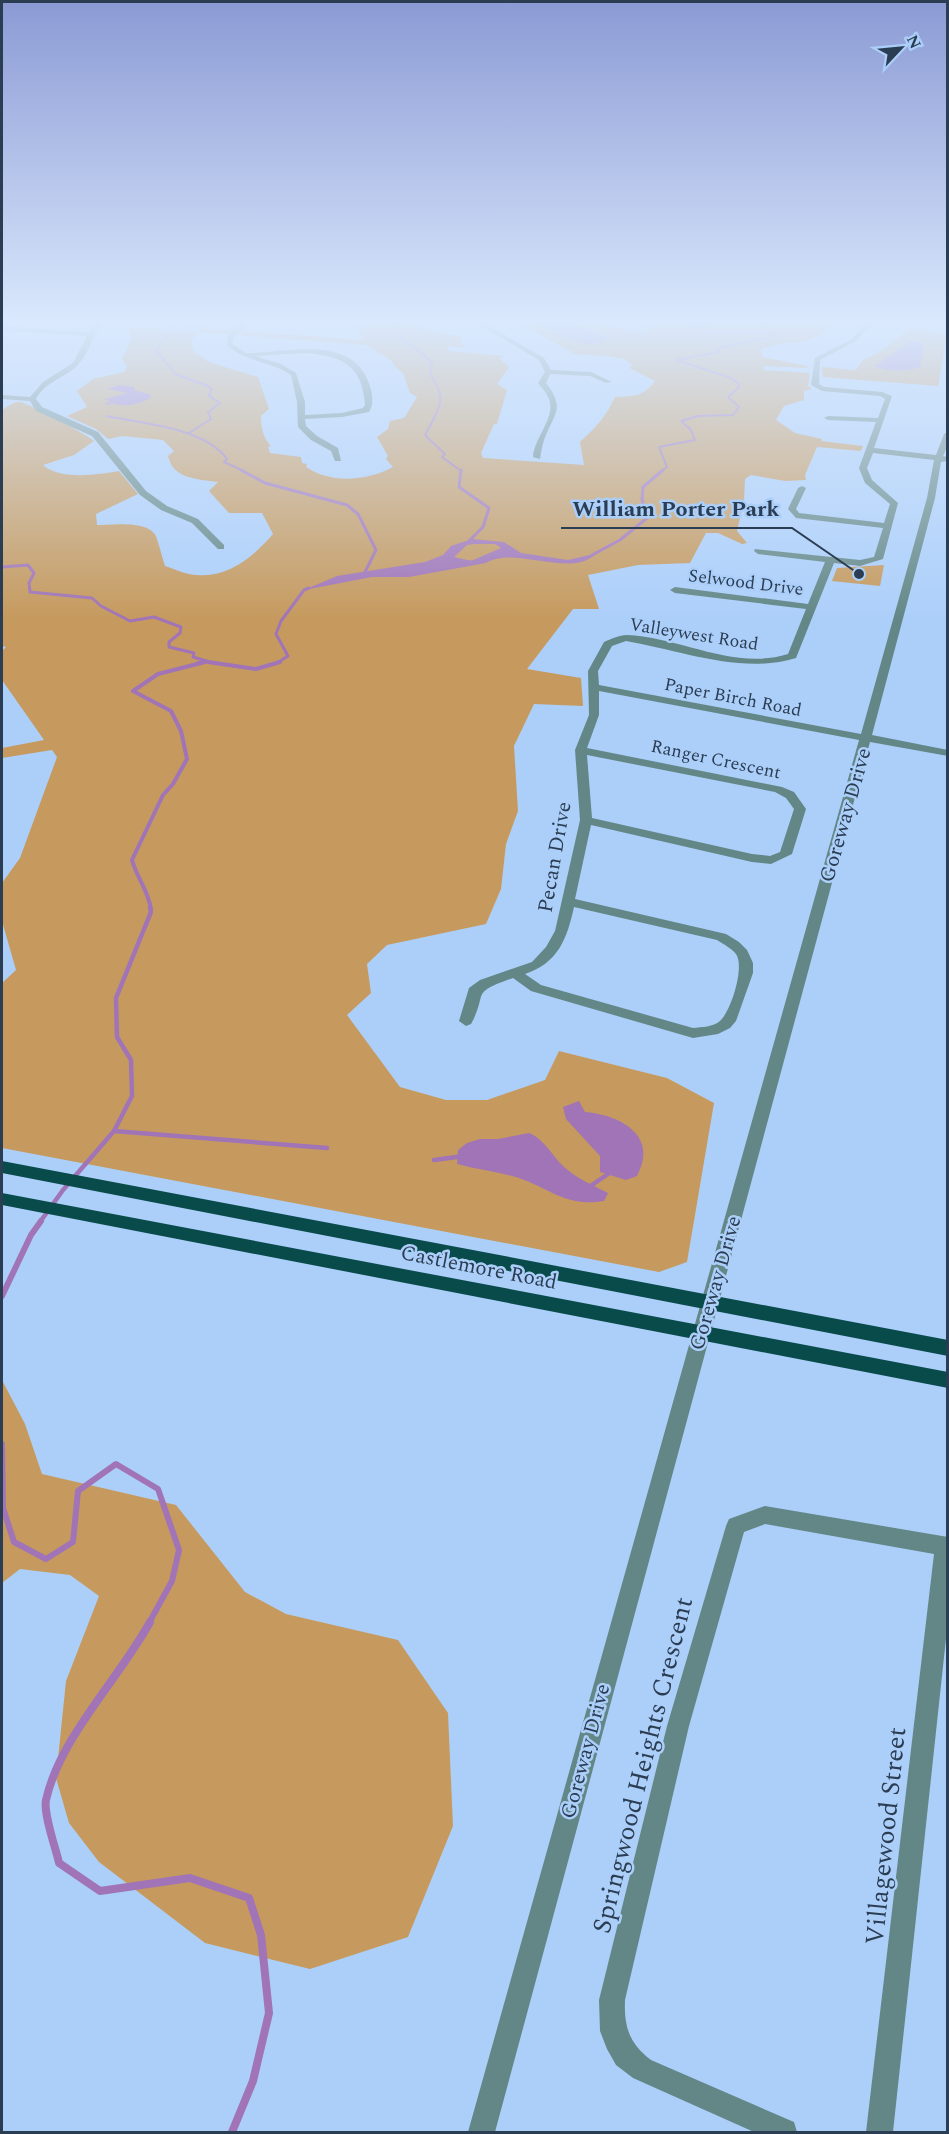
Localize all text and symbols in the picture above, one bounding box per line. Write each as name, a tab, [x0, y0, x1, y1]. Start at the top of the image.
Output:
north arrow	[871, 18, 931, 78]
text: N	[900, 31, 927, 53]
callout: William Porter Park	[561, 488, 792, 528]
text: William Porter Park	[572, 493, 780, 526]
street label: Selwood Drive	[687, 562, 805, 603]
street label: Valleywest Road	[627, 611, 760, 658]
street label: Paper Birch Road	[662, 671, 804, 724]
street label: Ranger Crescent	[648, 733, 783, 786]
street label: Goreway Drive	[811, 744, 880, 886]
street label: Pecan Drive	[529, 799, 580, 915]
street label: Goreway Drive	[681, 1212, 750, 1354]
street label: Castlemore Road	[398, 1237, 560, 1299]
street label: Springwood Heights Crescent	[582, 1593, 704, 1938]
street label: Goreway Drive	[553, 1680, 619, 1822]
street label: Villagewood Street	[855, 1725, 917, 1947]

